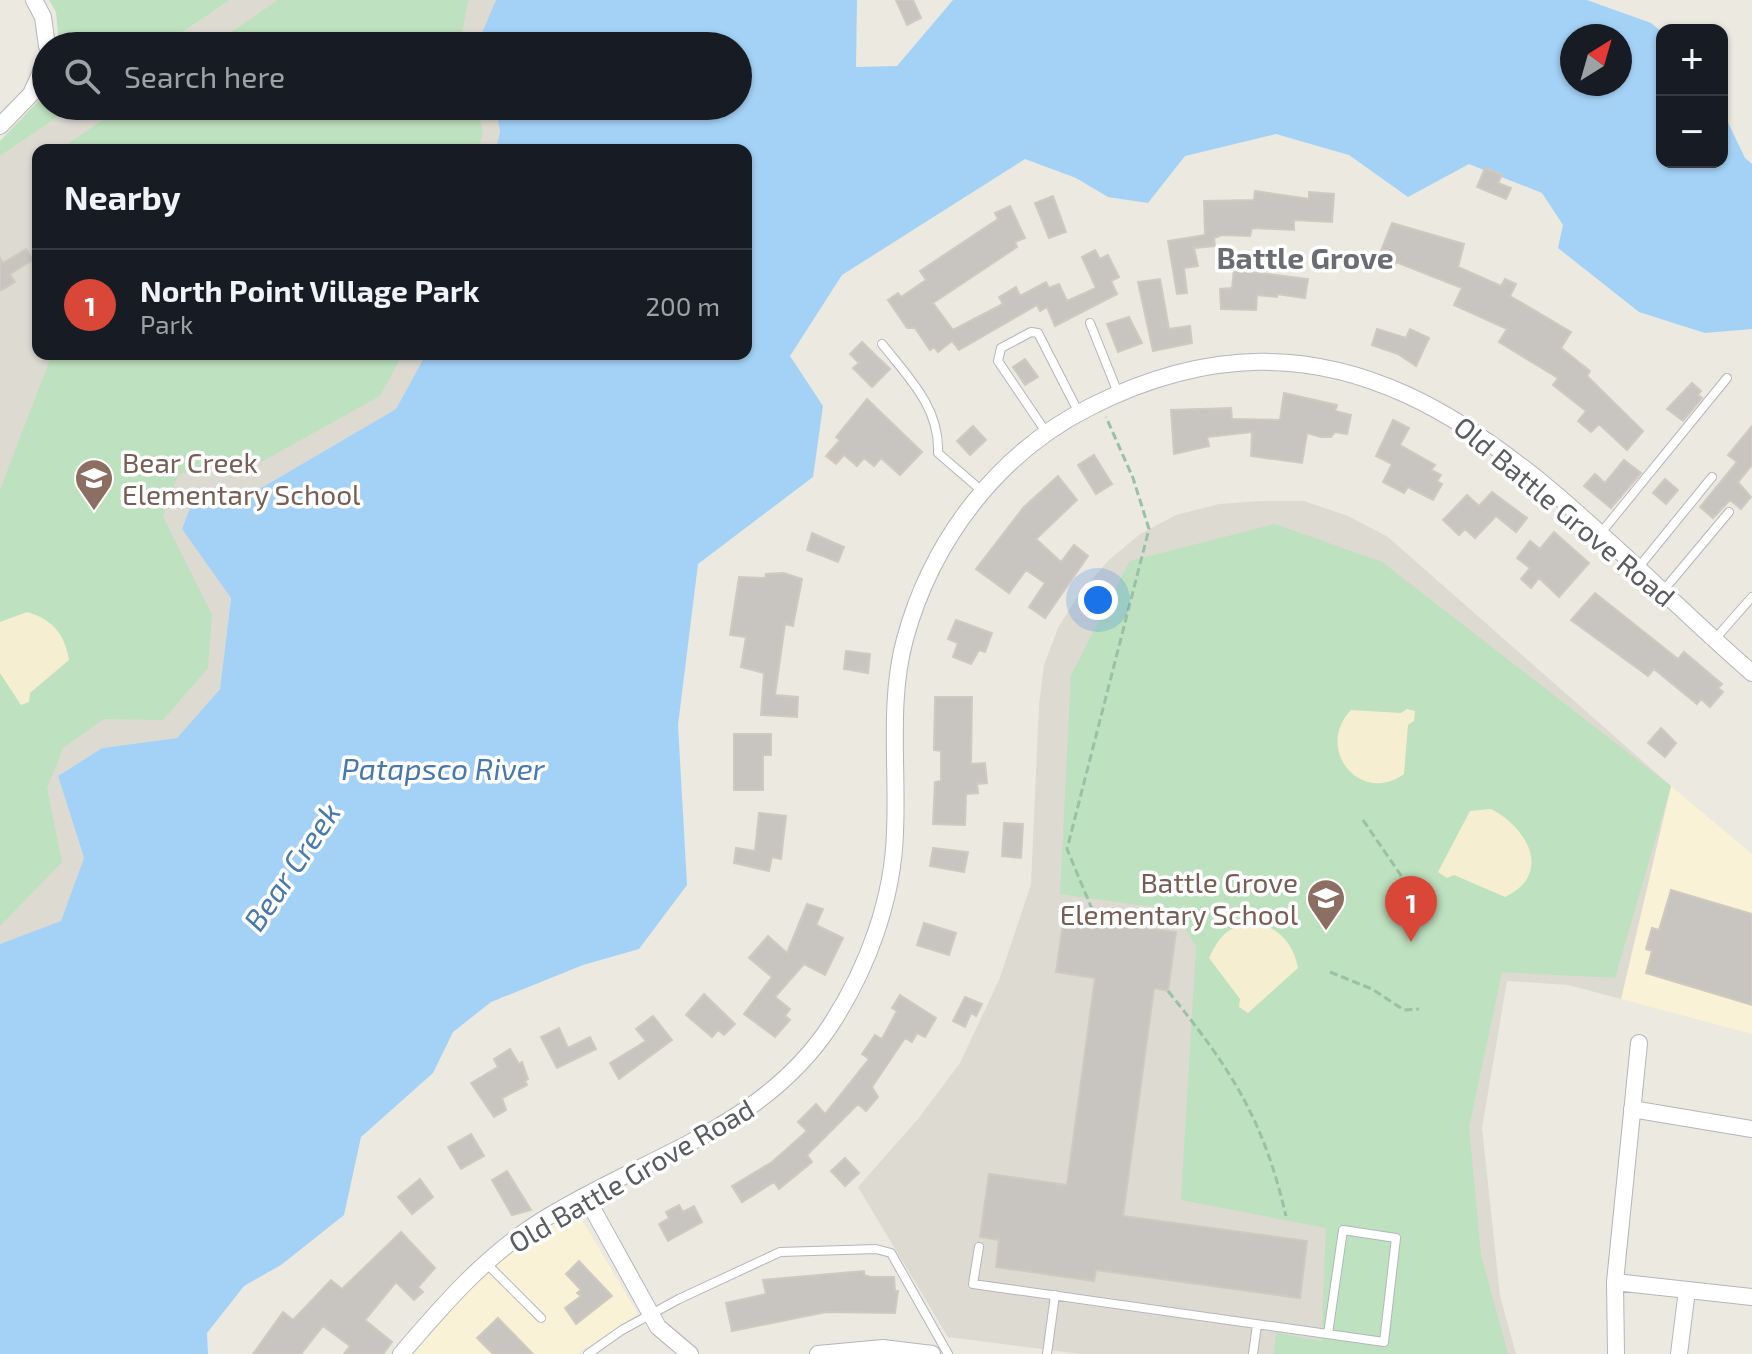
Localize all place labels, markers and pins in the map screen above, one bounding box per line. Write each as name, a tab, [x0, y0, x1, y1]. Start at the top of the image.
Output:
place label: Bear Creek Elementary School	[122, 445, 361, 511]
school or university icon: Bear Creek Elementary School	[73, 457, 115, 512]
place label: Battle Grove Elementary School	[1060, 865, 1299, 931]
pin: 1	[1385, 876, 1437, 942]
school or university icon: Battle Grove Elementary School	[1305, 877, 1347, 932]

